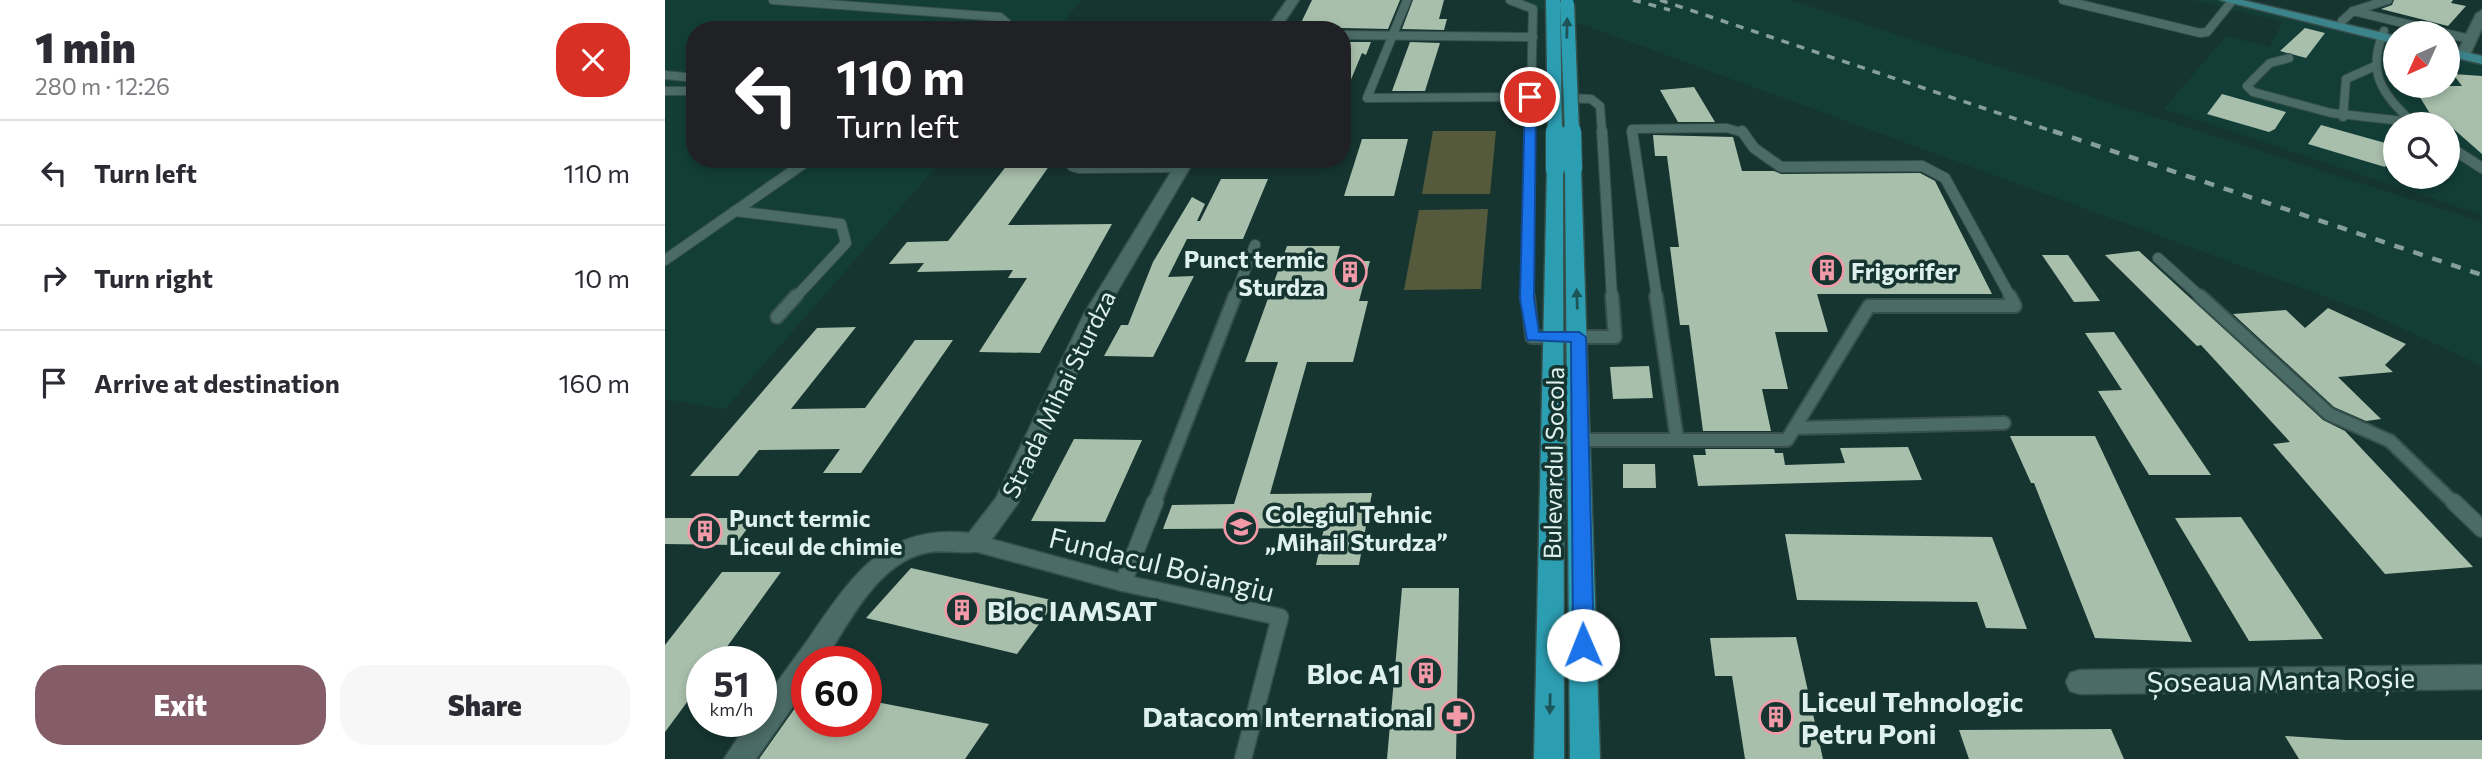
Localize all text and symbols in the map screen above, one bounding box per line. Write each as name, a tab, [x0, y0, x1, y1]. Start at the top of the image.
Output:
one-way arrow	[1561, 17, 1573, 39]
text: 1 min	[35, 20, 136, 72]
north arrow	[2383, 21, 2461, 98]
map controls	[2383, 21, 2460, 189]
button: close	[556, 23, 630, 97]
text: 110 m	[836, 45, 965, 105]
icon: left	[721, 49, 812, 140]
pin	[1500, 67, 1560, 127]
text: 280 m · 12:26	[35, 72, 170, 100]
icon: arrive	[1511, 78, 1549, 116]
text: Turn left	[836, 105, 960, 145]
button: search	[2383, 112, 2460, 189]
icon: left	[35, 154, 73, 192]
text: Turn left	[94, 157, 197, 188]
text: 110 m	[563, 157, 630, 188]
place label: Punct termic Sturdza	[1184, 244, 1325, 301]
building icon: Frigorifer	[1808, 251, 1846, 289]
building icon: Punct termic Sturdza	[1331, 253, 1369, 291]
place label: Frigorifer	[1851, 256, 1957, 285]
icon: right	[35, 259, 73, 297]
text: Turn right	[94, 262, 213, 293]
text: 10 m	[574, 262, 630, 293]
street label: Strada Mihai Sturdza	[995, 285, 1121, 503]
one-way arrow	[1572, 288, 1583, 310]
icon: arrive	[35, 364, 73, 402]
text: Arrive at destination	[94, 367, 340, 398]
text: 160 m	[558, 367, 630, 398]
street label: Bulevardul Socola	[1537, 367, 1569, 559]
place label: Colegiul Tehnic „Mihail Sturdza”	[1265, 499, 1448, 556]
place label: Punct termic Liceul de chimie	[729, 503, 902, 560]
school or university icon: Colegiul Tehnic „Mihail Sturdza”	[1222, 508, 1260, 546]
building icon: Punct termic Liceul de chimie	[686, 512, 724, 550]
street label: Fundacul Boiangiu	[1046, 520, 1278, 608]
building icon: Bloc IAMSAT	[943, 591, 981, 629]
place label: Bloc IAMSAT	[987, 593, 1157, 627]
position arrow	[1546, 608, 1620, 682]
speed limit sign: 60	[791, 646, 882, 737]
building icon: Bloc A1	[1407, 654, 1445, 692]
place label: Bloc A1	[1306, 656, 1401, 690]
street label: Șoseaua Manta Roșie	[2147, 660, 2415, 700]
text: 51	[713, 661, 750, 704]
button: Exit	[35, 665, 326, 745]
button: Share	[340, 665, 630, 745]
place label: Liceul Tehnologic Petru Poni	[1801, 684, 2023, 750]
one-way arrow	[1544, 693, 1556, 715]
pharmacy icon: Datacom International	[1438, 697, 1476, 735]
text: km/h	[710, 698, 753, 720]
building icon: Liceul Tehnologic Petru Poni	[1757, 698, 1795, 736]
place label: Datacom International	[1142, 699, 1433, 733]

